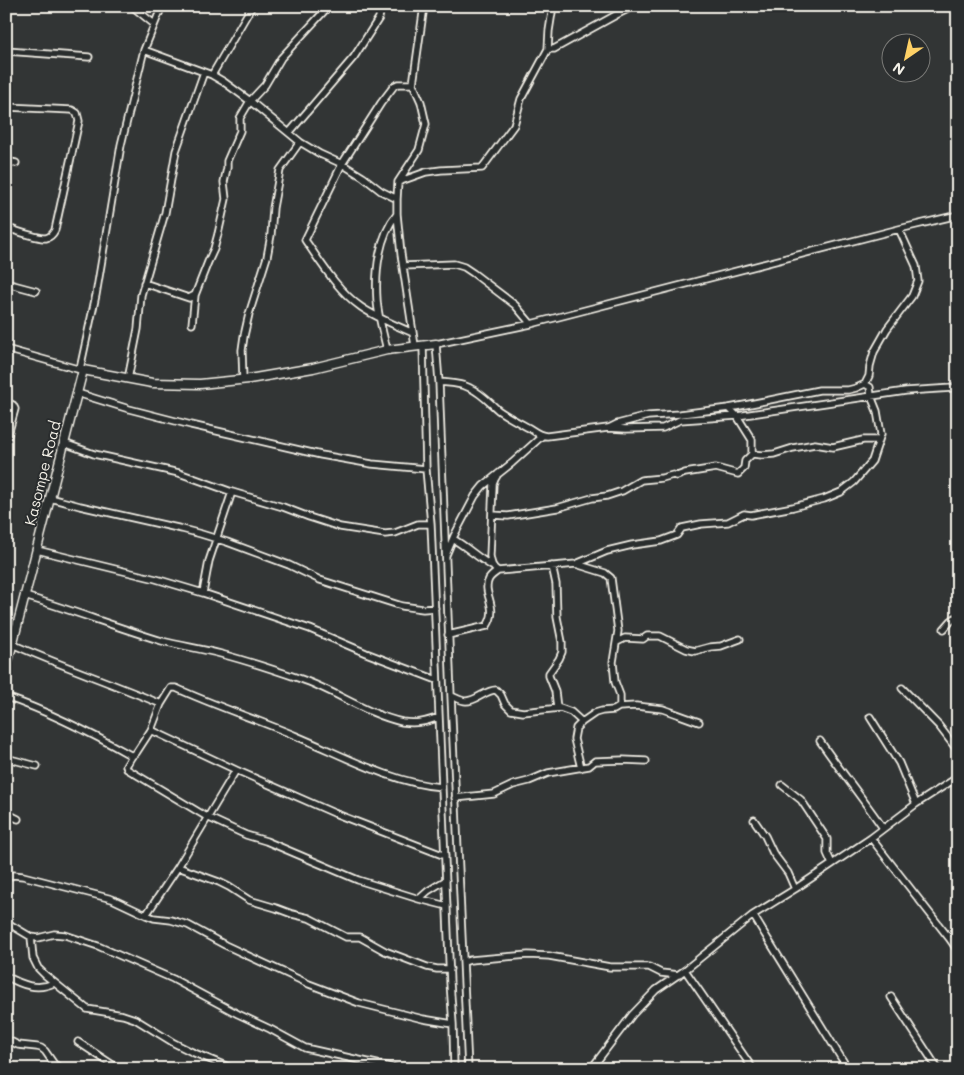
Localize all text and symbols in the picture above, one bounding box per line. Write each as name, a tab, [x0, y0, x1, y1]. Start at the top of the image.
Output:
north arrow	[882, 32, 932, 82]
text: N	[889, 58, 908, 80]
street label: Kasompe Road	[19, 419, 65, 527]

